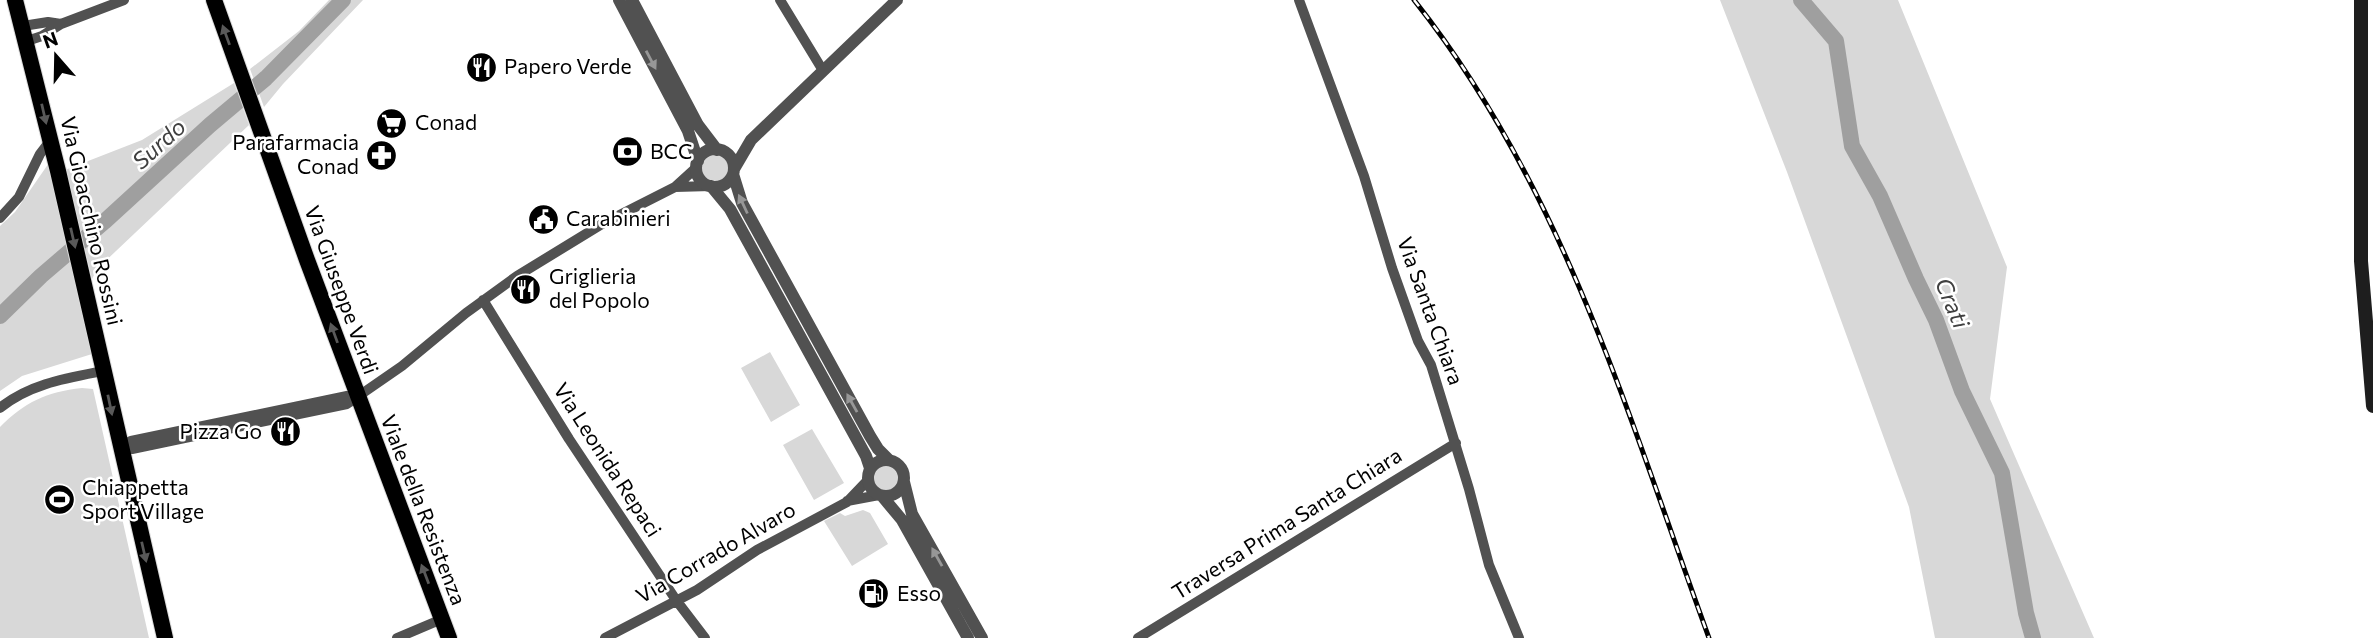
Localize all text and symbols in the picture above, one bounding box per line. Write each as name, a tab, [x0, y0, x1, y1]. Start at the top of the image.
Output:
north arrow	[21, 21, 91, 91]
one-way arrow	[220, 24, 231, 45]
text: N	[39, 26, 61, 53]
restaurant icon: Papero Verde	[464, 50, 498, 84]
one-way arrow	[645, 50, 656, 70]
place label: Papero Verde	[504, 53, 632, 78]
one-way arrow	[39, 103, 50, 125]
supermarket icon: Conad	[375, 106, 409, 140]
place label: Conad	[415, 109, 477, 134]
water label: Surdo	[126, 112, 191, 174]
street label: Via Gioacchino Rossini	[56, 114, 129, 328]
place label: Parafarmacia Conad	[232, 129, 359, 178]
bank icon: BCC	[610, 135, 644, 169]
pharmacy icon: Parafarmacia Conad	[365, 138, 399, 172]
place label: BCC	[650, 138, 692, 163]
one-way arrow	[737, 194, 749, 214]
street label: Via Giuseppe Verdi	[300, 202, 385, 377]
public building icon: Carabinieri	[526, 202, 560, 236]
place label: Carabinieri	[566, 205, 671, 230]
one-way arrow	[68, 227, 79, 249]
street label: Via Santa Chiara	[1393, 233, 1470, 388]
place label: Griglieria del Popolo	[549, 263, 650, 312]
restaurant icon: Griglieria del Popolo	[509, 272, 543, 306]
water label: Crati	[1930, 273, 1976, 333]
one-way arrow	[328, 323, 339, 344]
street label: Via Leonida Repaci	[549, 377, 667, 541]
one-way arrow	[105, 394, 116, 416]
one-way arrow	[846, 394, 858, 413]
street label: Viale della Resistenza	[377, 411, 472, 608]
restaurant icon: Pizza Go	[268, 415, 302, 449]
place label: Pizza Go	[180, 418, 262, 443]
street label: Traversa Prima Santa Chiara	[1167, 442, 1406, 604]
place label: Chiappetta Sport Village	[82, 474, 204, 523]
sports icon: Chiappetta Sport Village	[42, 483, 76, 517]
street label: Via Corrado Alvaro	[631, 496, 799, 608]
one-way arrow	[139, 541, 150, 563]
one-way arrow	[931, 548, 943, 567]
one-way arrow	[419, 564, 430, 585]
fuel station icon: Esso	[857, 577, 891, 611]
place label: Esso	[897, 580, 941, 605]

